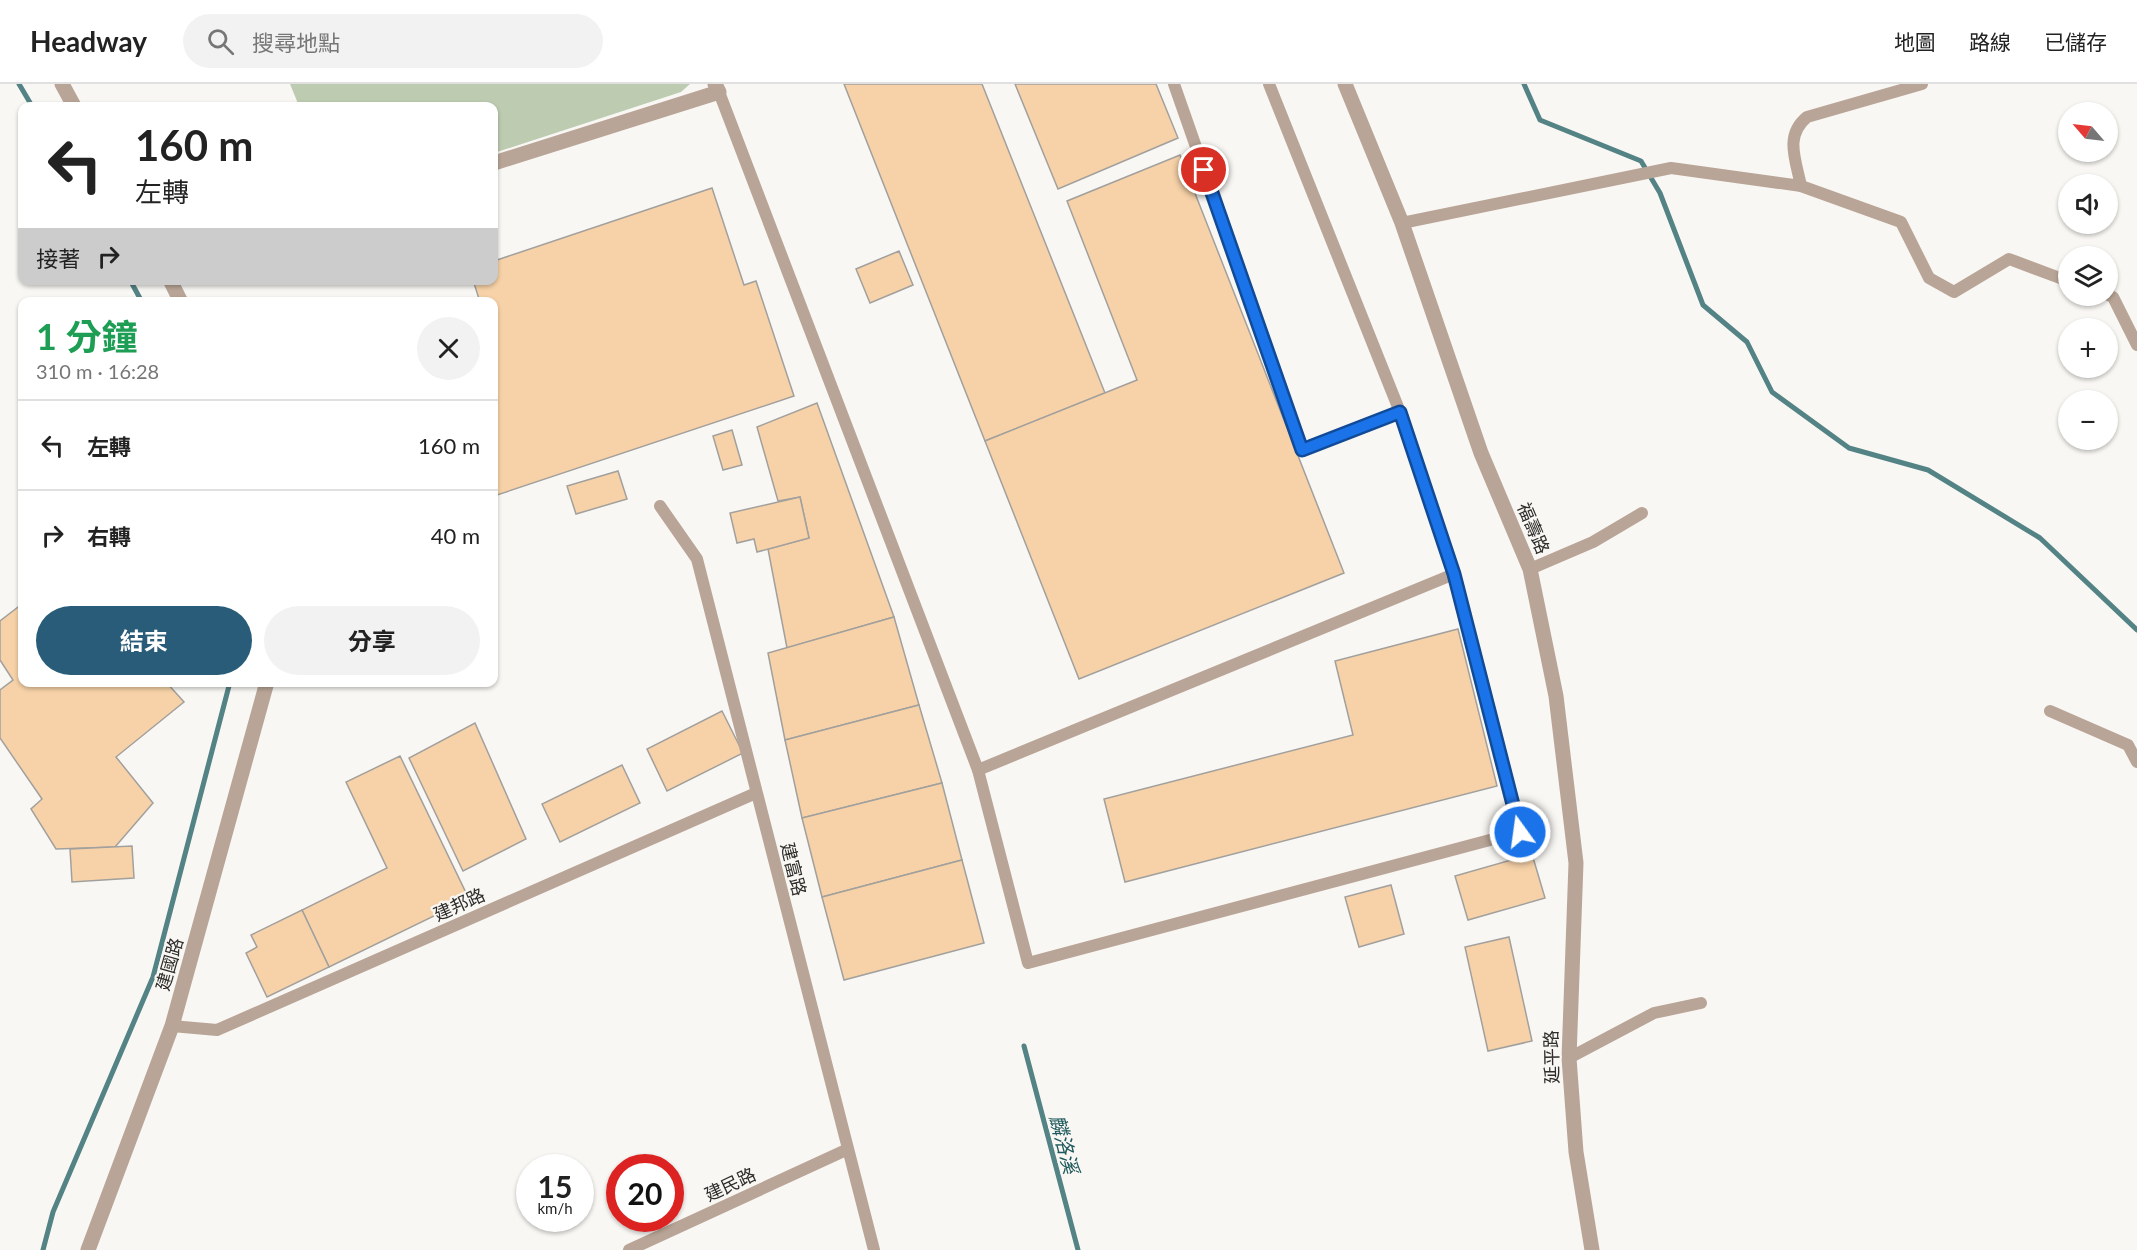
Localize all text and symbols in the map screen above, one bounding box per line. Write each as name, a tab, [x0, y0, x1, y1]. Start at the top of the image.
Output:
search box	[183, 14, 603, 68]
text: Headway	[30, 24, 147, 58]
icon: search	[204, 25, 237, 58]
text: 搜尋地點	[252, 29, 340, 56]
text: 地圖	[1894, 29, 1936, 54]
text: 路線	[1969, 29, 2011, 54]
text: 已儲存	[2044, 29, 2107, 54]
north arrow	[2058, 102, 2118, 162]
map controls	[2058, 102, 2118, 450]
text: 160 m	[135, 120, 253, 170]
icon: left	[36, 126, 114, 204]
pin	[1178, 144, 1229, 195]
icon: arrive	[1187, 153, 1220, 186]
button: sound	[2058, 174, 2118, 234]
text: 左轉	[135, 175, 189, 208]
icon: right	[92, 240, 125, 273]
text: 接著	[36, 245, 80, 272]
button: layers	[2058, 246, 2118, 306]
text: 1 分鐘	[36, 314, 138, 358]
button: close	[417, 317, 480, 380]
button: +	[2058, 318, 2118, 378]
text: 310 m · 16:28	[36, 359, 159, 383]
button: −	[2058, 390, 2118, 450]
icon: left	[36, 429, 69, 462]
text: 160 m	[418, 432, 480, 459]
text: 左轉	[87, 433, 131, 460]
street label: 福壽路	[1513, 499, 1555, 557]
icon: right	[36, 519, 69, 552]
text: 40 m	[431, 522, 480, 549]
text: 右轉	[87, 523, 131, 550]
button: 結束	[36, 606, 252, 675]
button: 分享	[264, 606, 480, 675]
position arrow	[1488, 800, 1552, 864]
street label: 建富路	[777, 840, 811, 898]
street label: 建邦路	[430, 883, 488, 925]
street label: 建國路	[151, 935, 187, 993]
street label: 延平路	[1540, 1030, 1562, 1084]
water label: 麟洛溪	[1046, 1112, 1085, 1179]
speed limit sign: 20	[606, 1154, 684, 1232]
street label: 建民路	[701, 1163, 759, 1205]
text: 15	[538, 1168, 572, 1204]
text: km/h	[537, 1199, 573, 1217]

